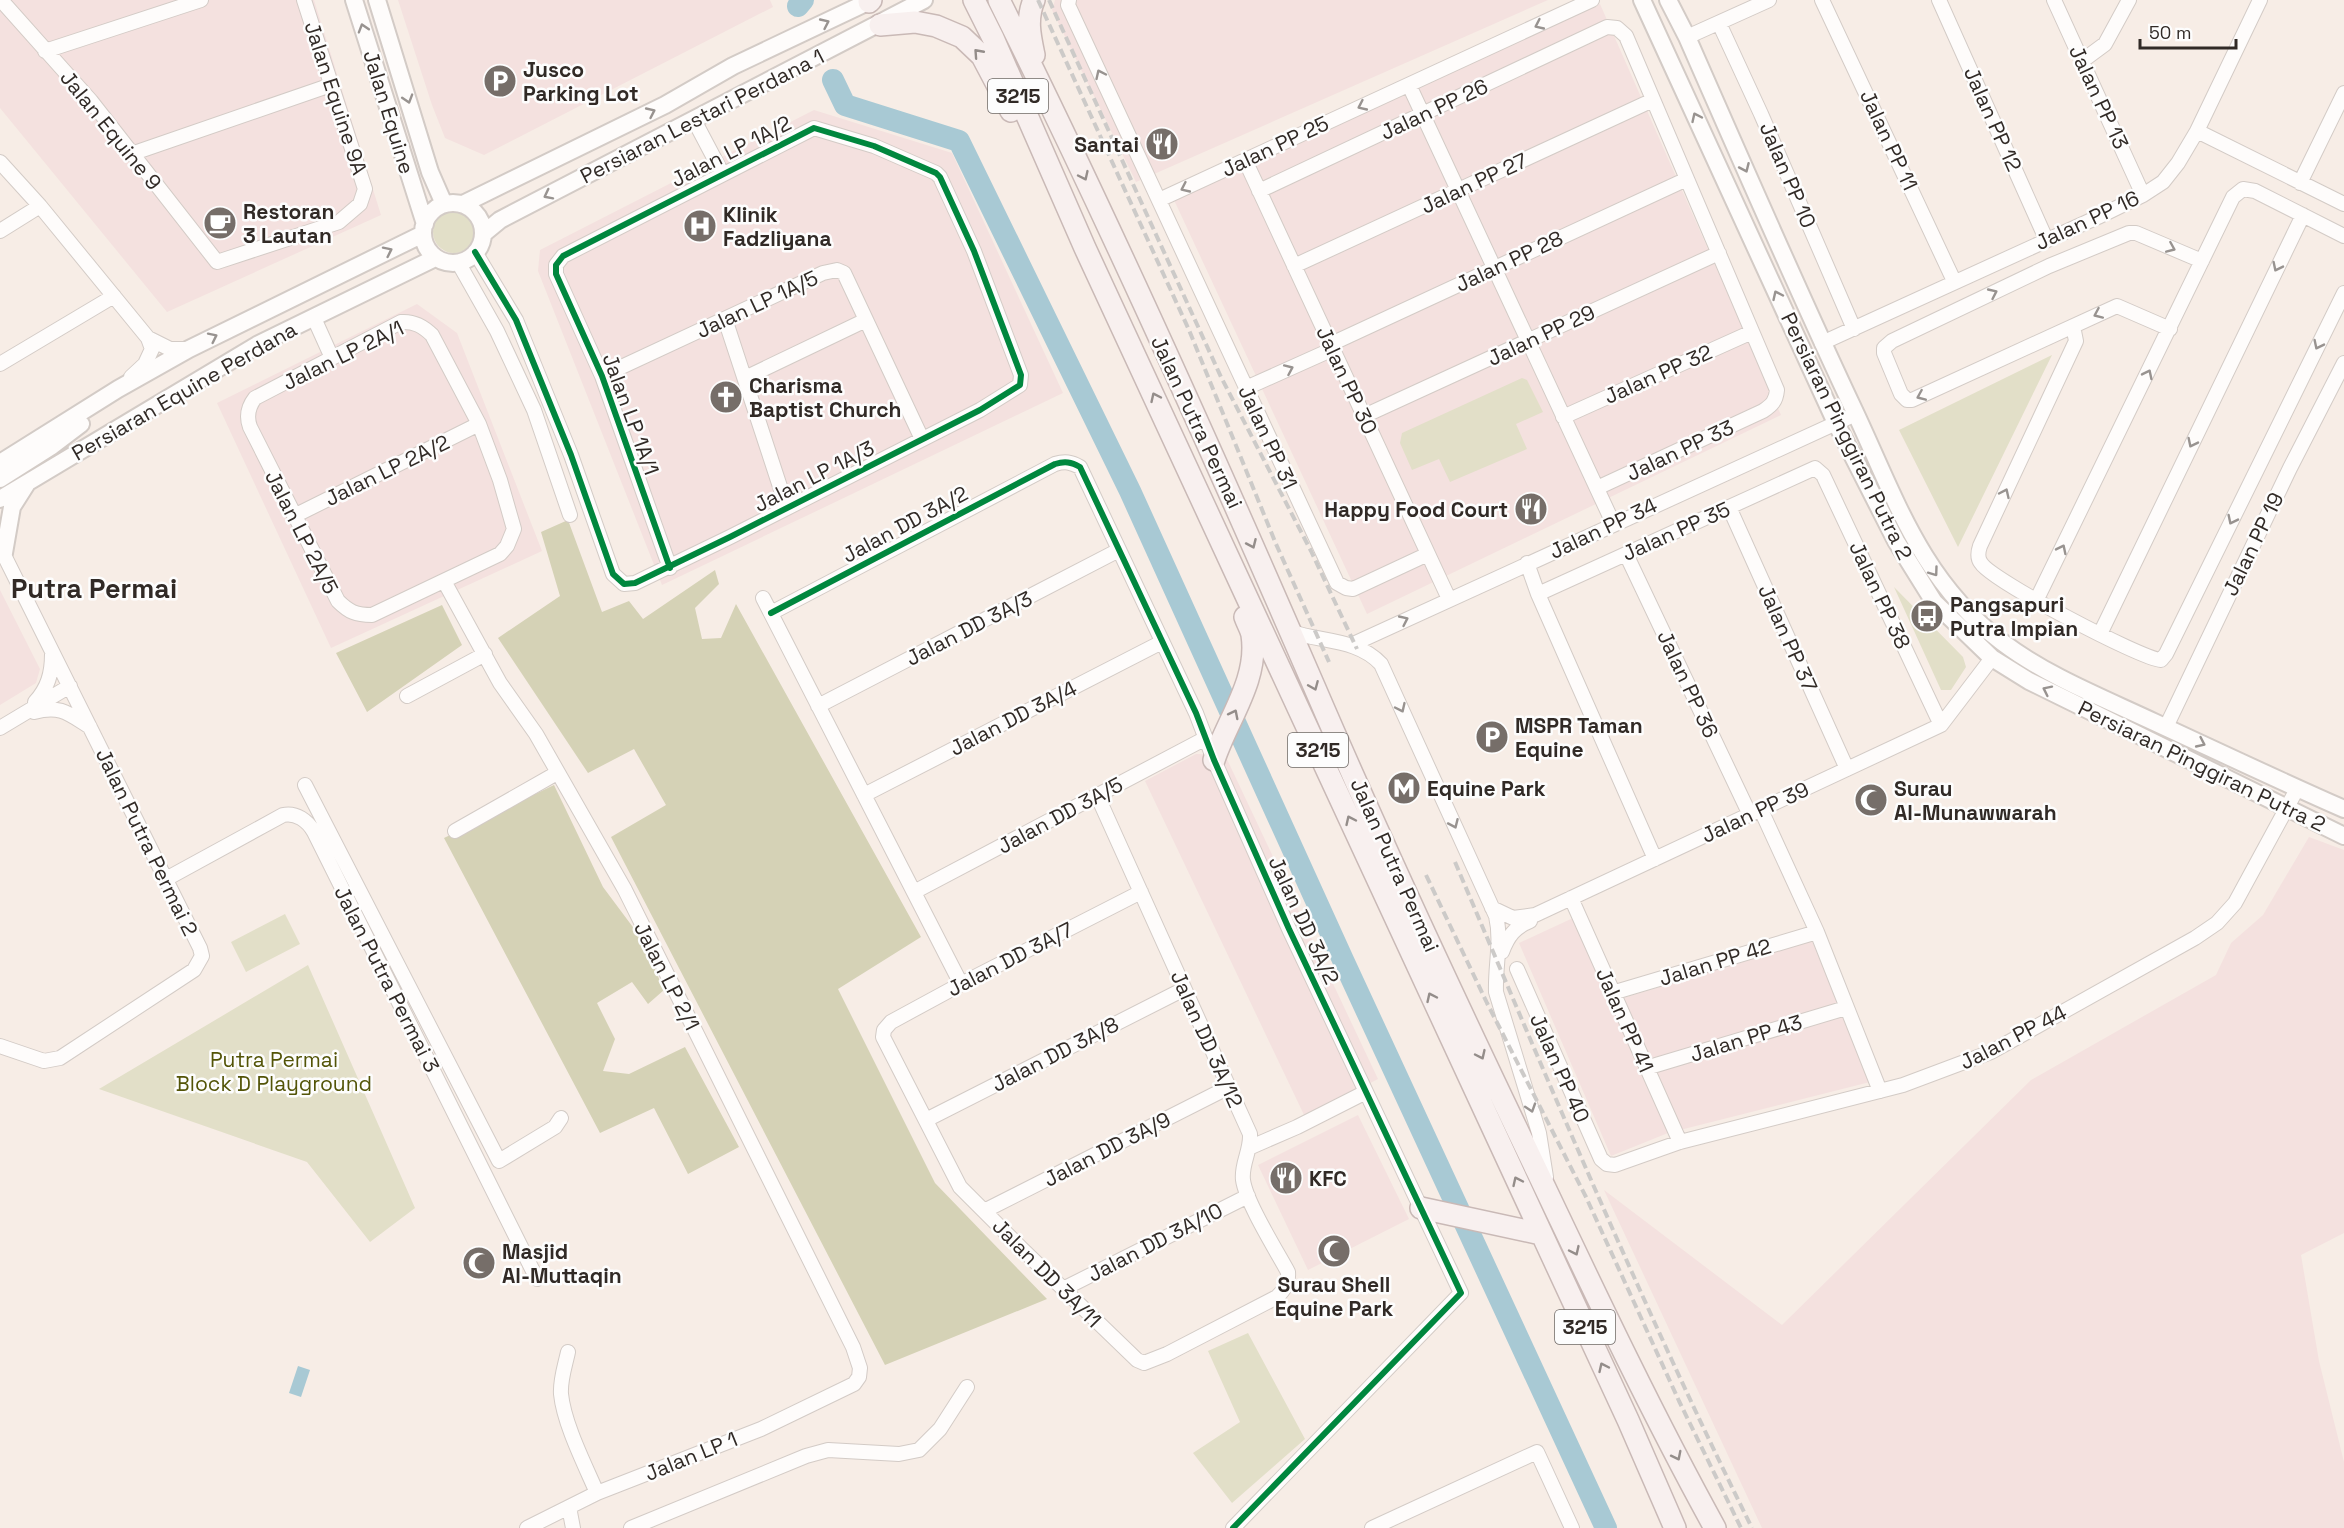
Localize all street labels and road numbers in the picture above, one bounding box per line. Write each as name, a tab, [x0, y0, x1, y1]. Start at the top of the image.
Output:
street label: Jalan Equine 9A	[298, 18, 374, 178]
street label: Jalan PP 13	[2063, 41, 2135, 153]
street label: Persiaran Lestari Perdana 1	[575, 43, 829, 189]
street label: Jalan Equine	[357, 47, 421, 177]
street label: Jalan PP 12	[1958, 63, 2028, 175]
street label: Jalan Equine 9	[54, 65, 168, 195]
street label: Jalan PP 26	[1376, 72, 1492, 146]
road number: 3215	[988, 79, 1048, 113]
street label: Jalan PP 11	[1854, 85, 1924, 195]
street label: Jalan LP 1A/2	[666, 109, 796, 193]
street label: Jalan PP 25	[1217, 109, 1333, 183]
street label: Jalan PP 10	[1754, 118, 1822, 232]
street label: Jalan PP 27	[1416, 147, 1532, 219]
street label: Jalan PP 16	[2031, 184, 2143, 256]
street label: Jalan PP 28	[1451, 224, 1567, 298]
street label: Jalan LP 1A/5	[692, 264, 822, 344]
street label: Jalan PP 29	[1483, 298, 1599, 372]
street label: Persiaran Pinggiran Putra 2	[1775, 308, 1919, 564]
street label: Jalan LP 2A/1	[278, 314, 408, 396]
street label: Persiaran Equine Perdana	[67, 315, 301, 467]
street label: Jalan PP 30	[1310, 322, 1384, 438]
street label: Jalan Putra Permai	[1145, 331, 1249, 513]
street label: Jalan PP 32	[1600, 338, 1716, 410]
street label: Jalan LP 1A/1	[597, 349, 665, 479]
street label: Jalan PP 31	[1232, 381, 1304, 493]
street label: Jalan PP 33	[1622, 413, 1738, 487]
street label: Jalan LP 2A/2	[320, 428, 454, 512]
street label: Jalan LP 1A/3	[749, 434, 879, 518]
street label: Jalan LP 2A/5	[259, 466, 345, 598]
street label: Jalan DD 3A/2	[837, 480, 973, 568]
street label: Jalan PP 19	[2216, 488, 2290, 600]
street label: Jalan PP 34	[1545, 491, 1661, 565]
street label: Jalan PP 35	[1618, 495, 1734, 567]
street label: Jalan PP 38	[1843, 537, 1917, 653]
street label: Jalan PP 37	[1752, 580, 1824, 696]
street label: Jalan DD 3A/3	[901, 585, 1037, 671]
street label: Jalan PP 36	[1651, 626, 1725, 742]
street label: Jalan DD 3A/4	[945, 674, 1081, 762]
street label: Persiaran Pinggiran Putra 2	[2074, 694, 2330, 838]
road number: 3215	[1288, 733, 1348, 767]
street label: Jalan Putra Permai 2	[90, 744, 204, 940]
street label: Jalan DD 3A/5	[993, 771, 1127, 859]
street label: Jalan Putra Permai	[1345, 774, 1445, 956]
street label: Jalan PP 39	[1697, 775, 1813, 849]
street label: Jalan DD 3A/2	[1262, 851, 1346, 989]
street label: Jalan Putra Permai 3	[328, 881, 446, 1077]
street label: Jalan DD 3A/7	[942, 916, 1078, 1002]
street label: Jalan LP 2/1	[628, 917, 706, 1035]
street label: Jalan PP 42	[1656, 932, 1774, 992]
street label: Jalan PP 41	[1590, 964, 1660, 1076]
street label: Jalan DD 3A/12	[1165, 966, 1249, 1112]
street label: Jalan PP 44	[1955, 999, 2071, 1075]
street label: Jalan PP 43	[1687, 1008, 1805, 1068]
street label: Jalan PP 40	[1524, 1009, 1596, 1127]
street label: Jalan DD 3A/8	[987, 1010, 1123, 1098]
street label: Jalan DD 3A/9	[1039, 1105, 1175, 1193]
street label: Jalan DD 3A/10	[1083, 1196, 1227, 1288]
street label: Jalan DD 3A/11	[987, 1213, 1107, 1333]
road number: 3215	[1555, 1310, 1615, 1344]
street label: Jalan LP 1	[641, 1425, 741, 1487]

